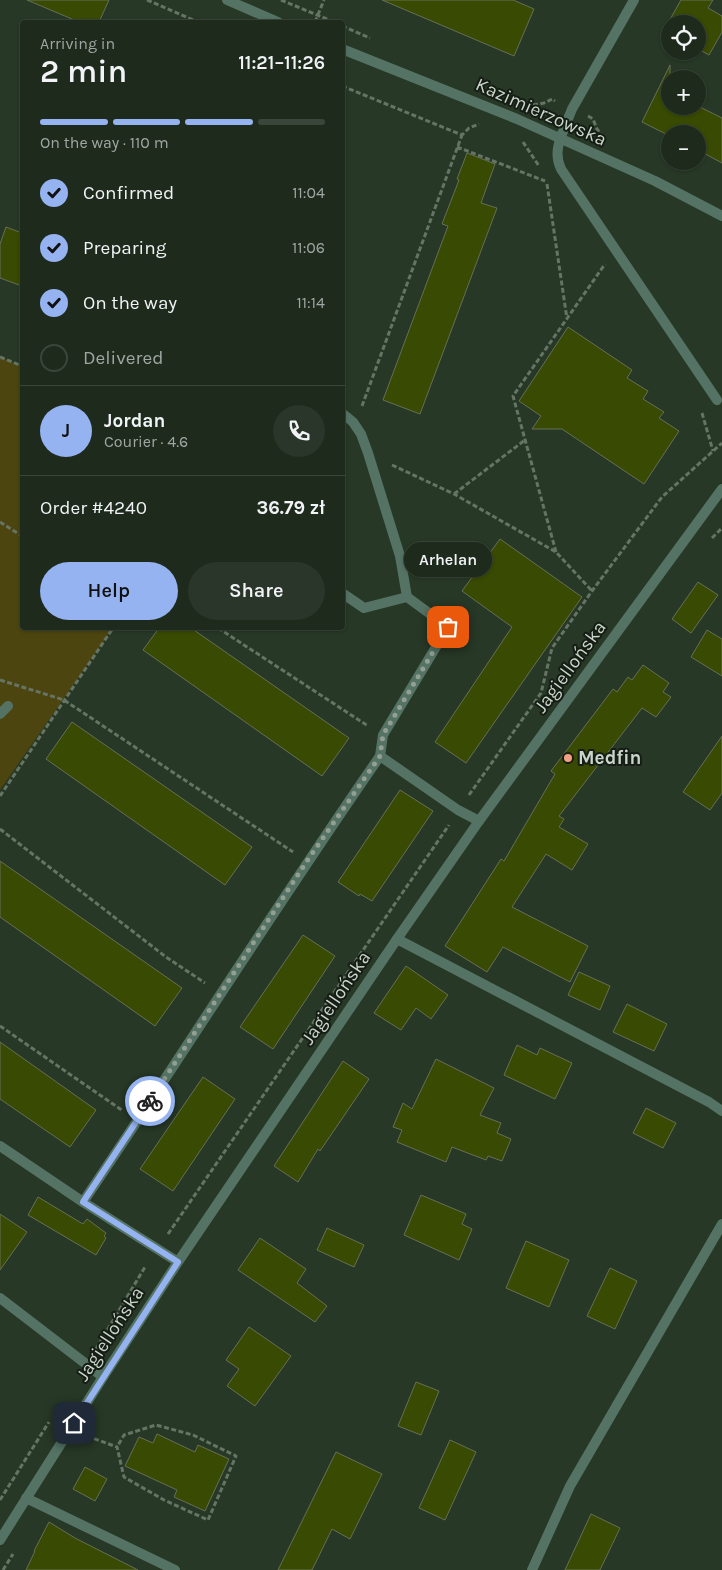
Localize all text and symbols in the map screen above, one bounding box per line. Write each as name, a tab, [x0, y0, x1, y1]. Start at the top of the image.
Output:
map controls	[661, 15, 706, 170]
button: locate	[661, 15, 706, 60]
text: Arriving in	[40, 34, 115, 53]
text: 11:21–11:26	[238, 52, 325, 74]
text: 2 min	[40, 53, 127, 90]
button: +	[661, 70, 706, 115]
street label: Kazimierzowska	[472, 73, 610, 151]
button: −	[661, 125, 706, 170]
text: On the way · 110 m	[40, 133, 169, 152]
icon: check	[40, 179, 68, 207]
text: Confirmed	[83, 182, 174, 204]
text: 11:04	[292, 183, 325, 202]
icon: check	[40, 234, 68, 262]
text: Preparing	[83, 237, 166, 259]
text: 11:06	[292, 238, 325, 257]
icon: check	[40, 289, 68, 317]
text: On the way	[83, 292, 177, 314]
text: 11:14	[297, 293, 325, 312]
text: Delivered	[83, 347, 163, 369]
button: phone	[273, 405, 325, 457]
text: Jordan	[104, 410, 165, 432]
text: J	[62, 420, 70, 442]
text: Courier · 4.6	[104, 432, 188, 451]
text: Order #4240	[40, 497, 147, 519]
text: 36.79 zł	[257, 497, 325, 519]
callout: Arhelan	[404, 542, 492, 577]
text: Arhelan	[419, 550, 477, 569]
button: Help	[40, 562, 178, 620]
button: Share	[188, 562, 325, 620]
pin	[427, 606, 469, 648]
icon: bag	[434, 613, 462, 641]
street label: Jagiellońska	[529, 617, 611, 717]
place label: Medfin	[578, 747, 641, 769]
marker: Medfin	[562, 752, 574, 764]
street label: Jagiellońska	[297, 947, 375, 1049]
courier	[125, 1076, 175, 1126]
icon: bike	[136, 1087, 164, 1115]
street label: Jagiellońska	[71, 1283, 149, 1385]
pin	[53, 1402, 95, 1444]
icon: home	[60, 1409, 88, 1437]

